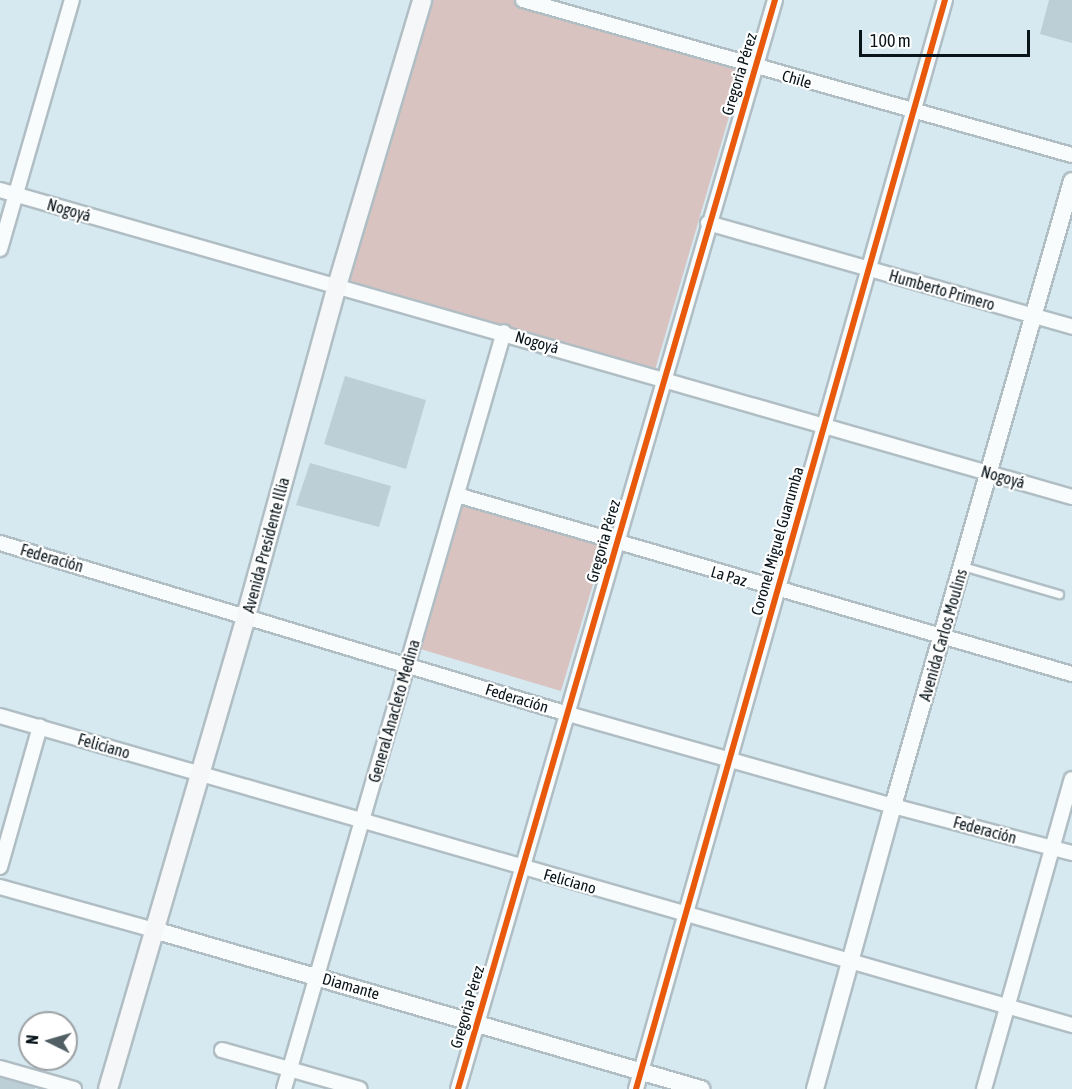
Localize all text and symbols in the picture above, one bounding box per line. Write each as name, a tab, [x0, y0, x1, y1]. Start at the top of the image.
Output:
scale bar	[862, 18, 1033, 56]
street label: Gregoria Pérez	[717, 30, 761, 118]
text: 100 m	[870, 30, 911, 51]
street label: Chile	[780, 66, 814, 92]
street label: Nogoyá	[45, 195, 93, 225]
street label: Humberto Primero	[887, 266, 997, 314]
street label: Nogoyá	[513, 327, 561, 357]
street label: Nogoyá	[979, 462, 1027, 492]
street label: Coronel Miguel Guarumba	[747, 464, 807, 618]
street label: Avenida Presidente Illia	[239, 475, 293, 615]
street label: Gregoria Pérez	[582, 497, 624, 585]
street label: Federación	[18, 540, 86, 576]
street label: La Paz	[709, 562, 749, 590]
street label: Avenida Carlos Moulins	[915, 567, 971, 703]
street label: General Anacleto Medina	[364, 637, 424, 785]
street label: Federación	[483, 679, 551, 717]
street label: Feliciano	[76, 729, 132, 763]
street label: Federación	[951, 812, 1019, 848]
street label: Feliciano	[542, 864, 598, 898]
street label: Gregoria Pérez	[446, 963, 488, 1051]
street label: Diamante	[320, 969, 382, 1003]
north arrow	[18, 1011, 78, 1071]
text: N	[23, 1034, 41, 1045]

